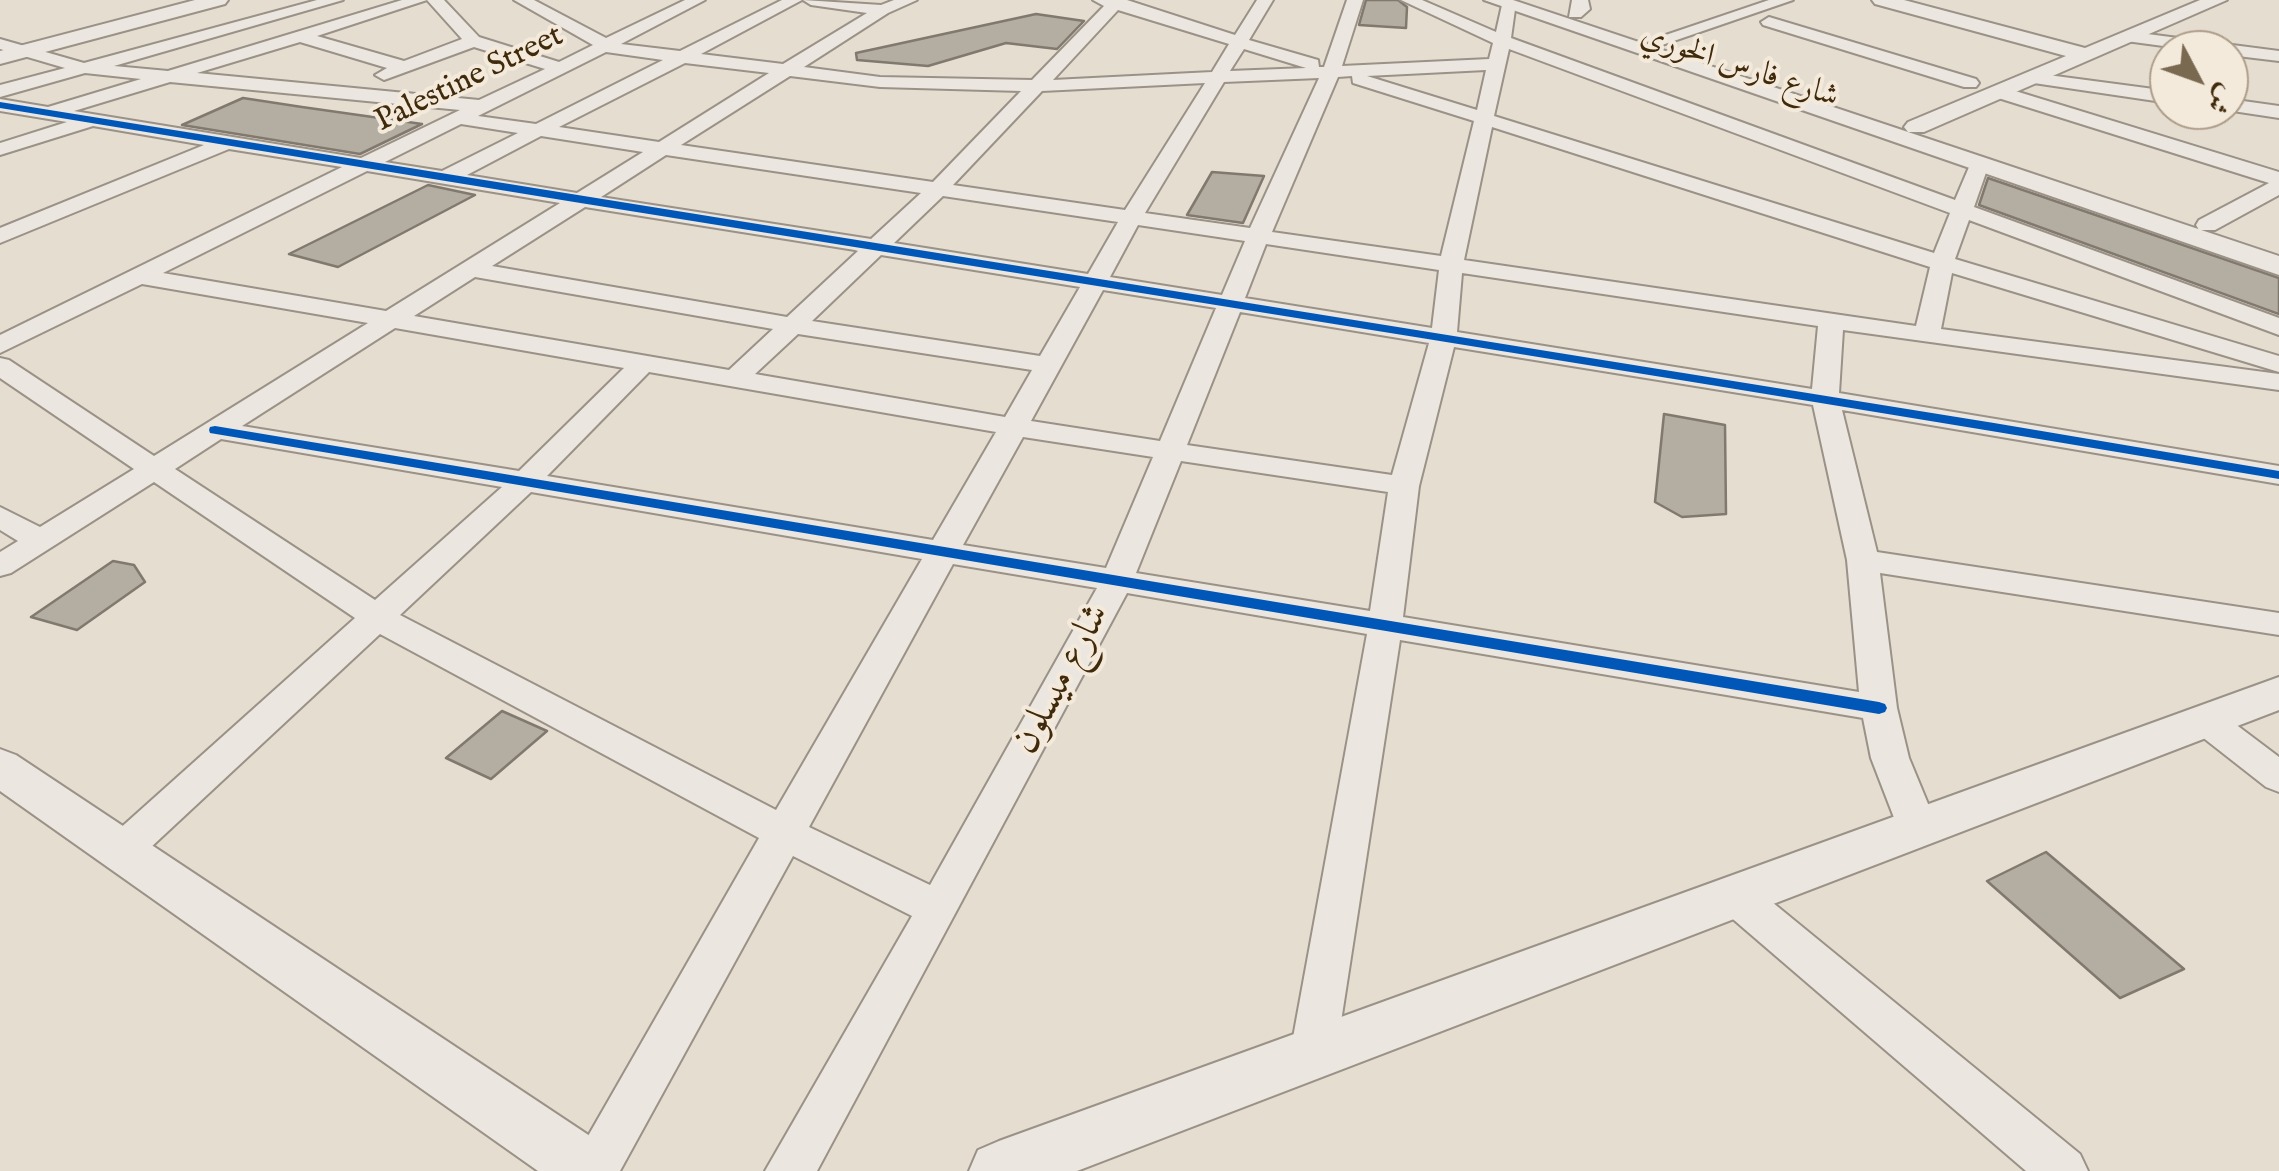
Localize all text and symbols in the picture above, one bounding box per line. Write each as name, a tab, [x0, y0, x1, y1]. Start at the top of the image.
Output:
street label: Palestine Street	[370, 18, 570, 142]
street label: شارع فارس الخوري	[1635, 18, 1843, 118]
north arrow	[2149, 30, 2249, 130]
text: ش	[2198, 77, 2243, 121]
street label: شارع ميسلون	[1005, 597, 1121, 763]

